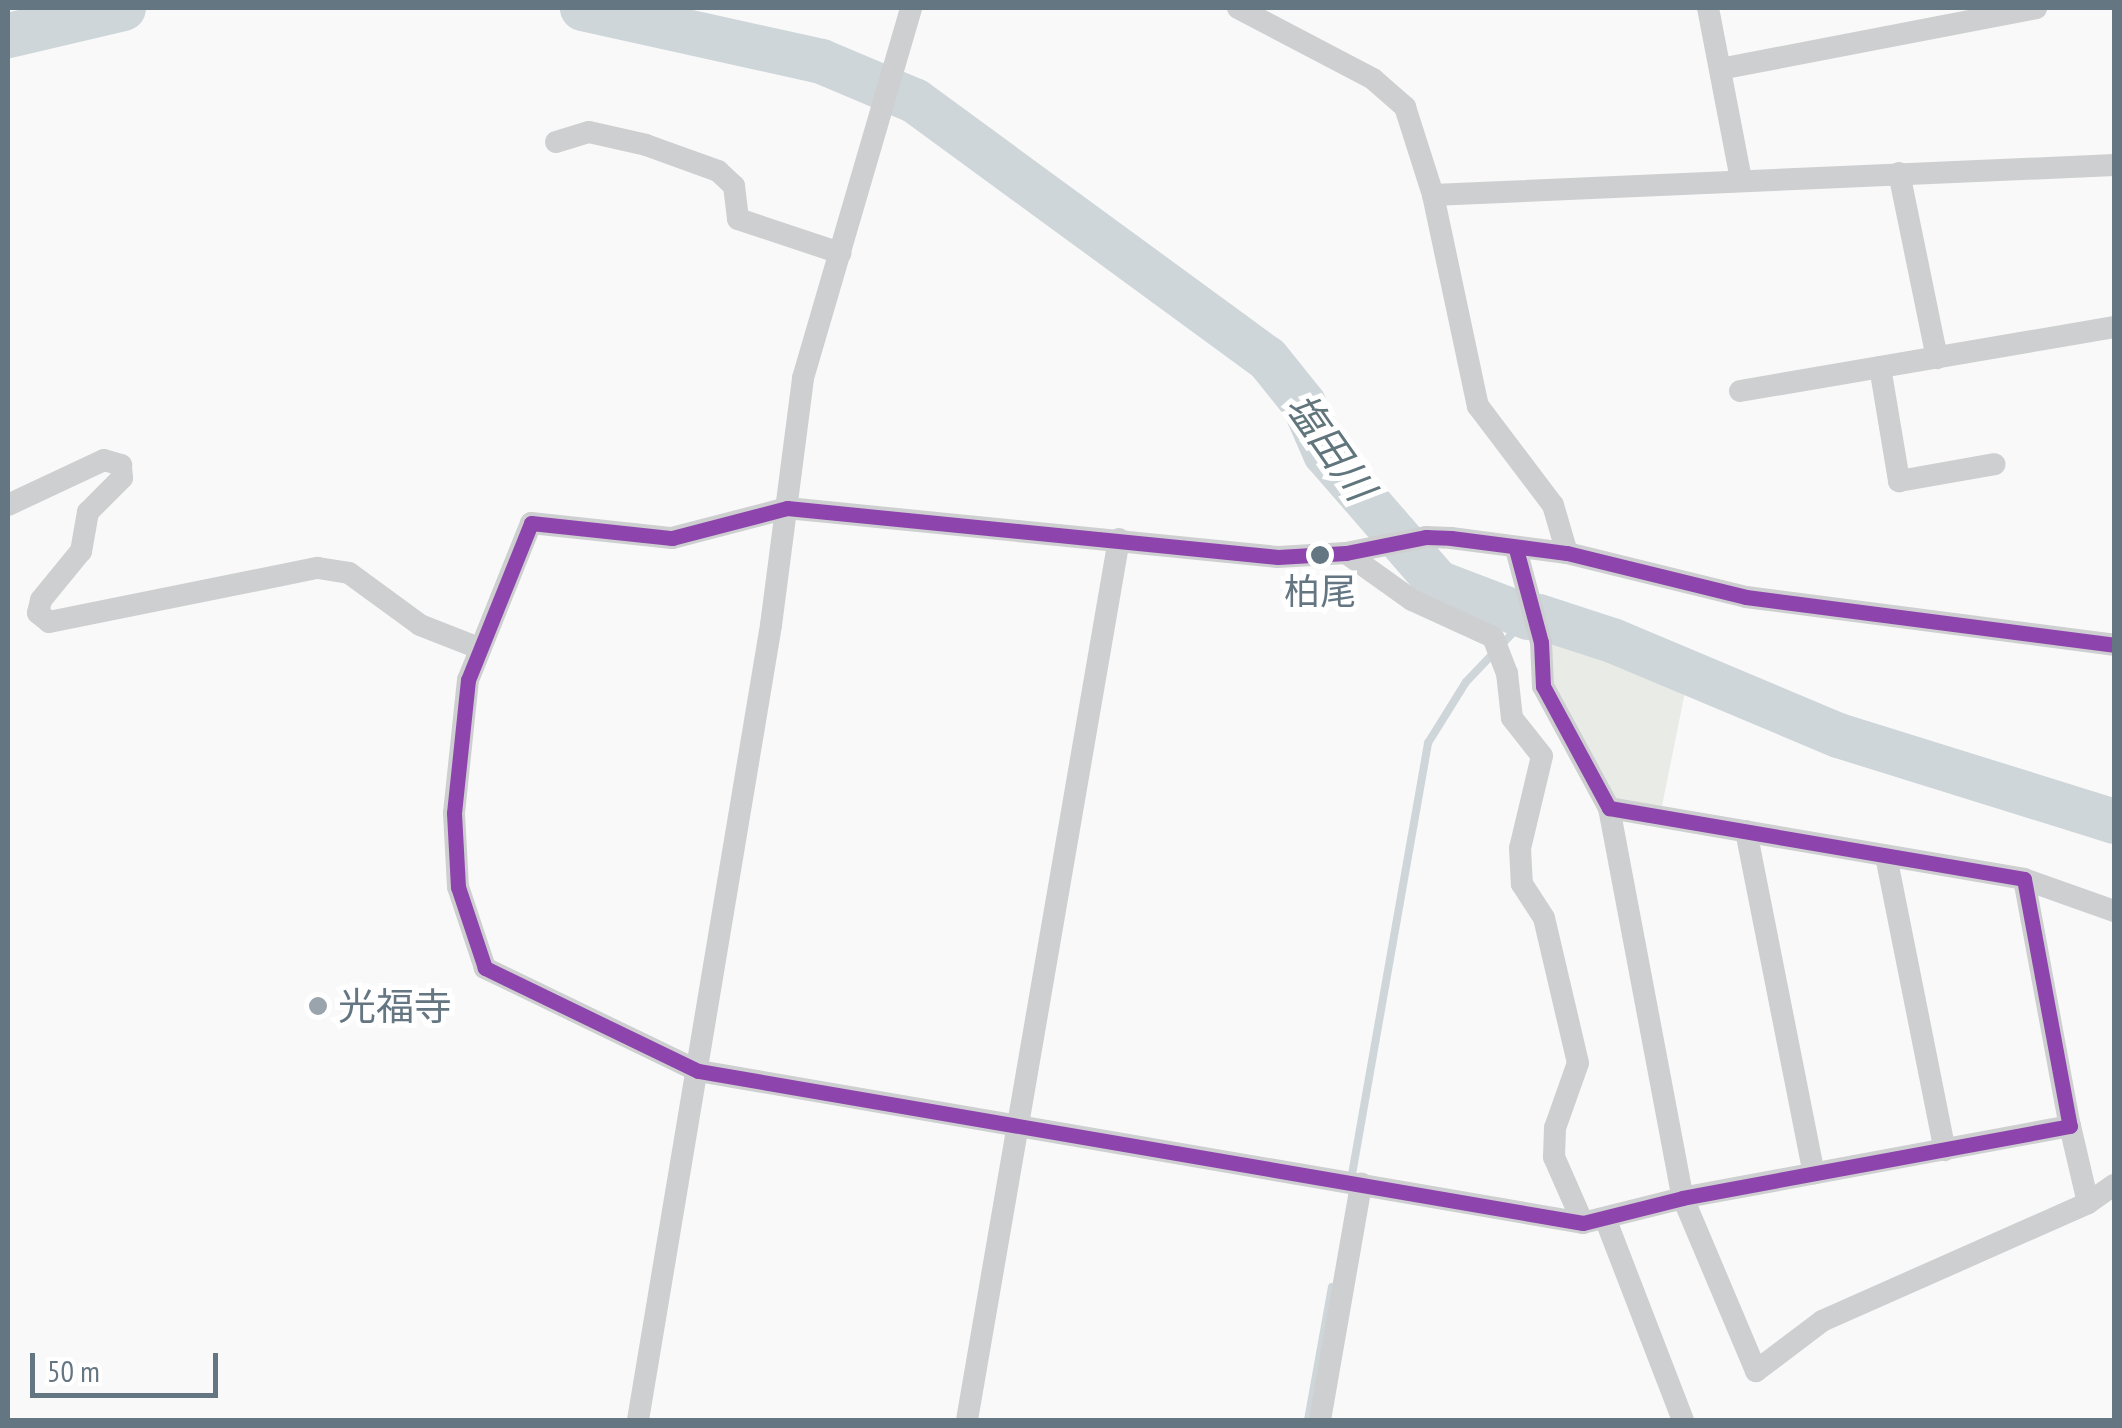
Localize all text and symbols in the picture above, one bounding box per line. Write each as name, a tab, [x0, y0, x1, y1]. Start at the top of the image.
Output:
water label: 塩田川	[1277, 383, 1385, 509]
marker: 柏尾	[1310, 545, 1330, 565]
place label: 柏尾	[1284, 569, 1356, 613]
place label: 光福寺	[338, 983, 452, 1029]
marker: 光福寺	[307, 995, 329, 1017]
scale bar	[35, 1333, 222, 1395]
text: 50 m	[47, 1351, 100, 1390]

